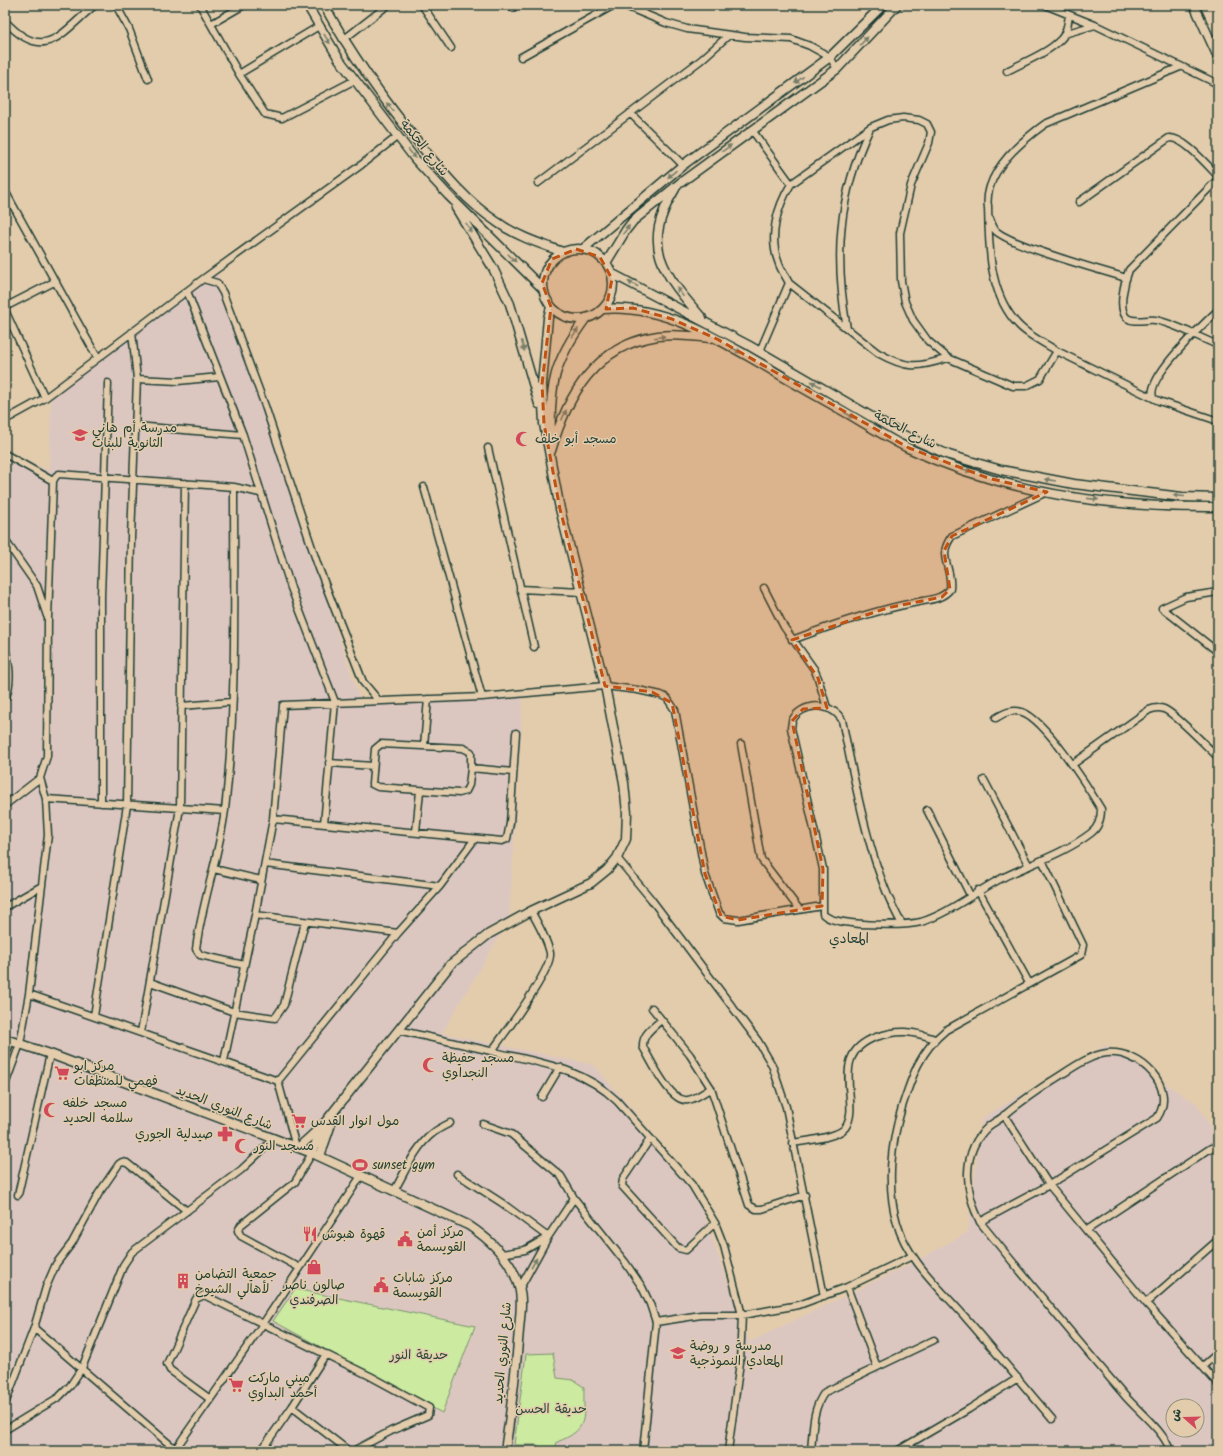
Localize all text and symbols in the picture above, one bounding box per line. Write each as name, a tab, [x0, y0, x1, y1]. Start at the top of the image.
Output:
one-way arrow	[323, 33, 330, 45]
one-way arrow	[859, 36, 869, 46]
one-way arrow	[794, 76, 805, 84]
one-way arrow	[386, 102, 394, 113]
street label: شارع الحكمة	[394, 115, 454, 181]
one-way arrow	[722, 144, 732, 152]
one-way arrow	[408, 149, 417, 160]
one-way arrow	[667, 169, 677, 178]
one-way arrow	[465, 223, 473, 233]
one-way arrow	[622, 224, 631, 235]
one-way arrow	[507, 254, 517, 263]
one-way arrow	[628, 281, 639, 288]
one-way arrow	[676, 286, 685, 297]
one-way arrow	[571, 328, 579, 339]
one-way arrow	[654, 334, 666, 340]
one-way arrow	[520, 340, 526, 352]
one-way arrow	[730, 346, 742, 353]
one-way arrow	[810, 380, 822, 387]
street label: شارع الحكمة	[870, 405, 940, 455]
one-way arrow	[561, 409, 567, 420]
one-way arrow	[843, 411, 855, 418]
place label: مدرسة أم هاني الثانوية للبنات	[92, 418, 177, 454]
school or university icon: مدرسة أم هاني الثانوية للبنات	[71, 426, 89, 444]
place label: مسجد أبو خلف	[535, 429, 617, 450]
mosque icon: مسجد أبو خلف	[514, 430, 532, 448]
one-way arrow	[960, 468, 972, 474]
one-way arrow	[1044, 477, 1056, 483]
one-way arrow	[1173, 493, 1185, 500]
one-way arrow	[1087, 496, 1099, 502]
district label: المعادي	[829, 928, 869, 950]
place label: مسجد حفيظة النجداوي	[442, 1048, 514, 1084]
place label: مركز ابو فهمي للمنظفات	[73, 1056, 158, 1092]
mosque icon: مسجد حفيظة النجداوي	[421, 1056, 439, 1074]
supermarket icon: مركز ابو فهمي للمنظفات	[53, 1064, 71, 1082]
street label: شارع النوري الحديد	[173, 1080, 275, 1136]
place label: مسجد خلفه سلامه الحديد	[63, 1093, 133, 1129]
mosque icon: مسجد خلفه سلامه الحديد	[42, 1101, 60, 1119]
place label: مول انوار القدس	[311, 1111, 399, 1132]
supermarket icon: مول انوار القدس	[290, 1112, 308, 1130]
place label: صيدلية الجوري	[135, 1124, 213, 1145]
pharmacy icon: صيدلية الجوري	[216, 1125, 234, 1143]
place label: مسجد النور	[253, 1136, 314, 1157]
mosque icon: مسجد النور	[233, 1137, 251, 1155]
place label: sunset gym	[372, 1155, 435, 1176]
sports icon: sunset gym	[351, 1156, 369, 1174]
place label: مركز أمن القويسمة	[417, 1222, 466, 1258]
place label: قهوة هبوش	[322, 1224, 385, 1245]
restaurant icon: قهوة هبوش	[301, 1225, 319, 1243]
public building icon: مركز أمن القويسمة	[396, 1230, 414, 1248]
one-way arrow	[530, 1257, 537, 1268]
shop icon: صالون ناصر الصرفندي	[305, 1258, 323, 1276]
place label: جمعية التضامن لأهالي الشيوخ	[195, 1264, 277, 1300]
place label: مركز شابات القويسمة	[393, 1268, 453, 1304]
building icon: جمعية التضامن لأهالي الشيوخ	[174, 1272, 192, 1290]
place label: صالون ناصر الصرفندي	[282, 1275, 345, 1311]
public building icon: مركز شابات القويسمة	[372, 1276, 390, 1294]
street label: شارع النوري الحديد	[488, 1301, 518, 1405]
place label: مدرسة و روضة المعادي النموذجية	[690, 1336, 783, 1372]
school or university icon: مدرسة و روضة المعادي النموذجية	[669, 1344, 687, 1362]
park label: حديقة النور	[389, 1345, 448, 1366]
place label: ميني ماركت أحمد البداوي	[248, 1368, 318, 1404]
supermarket icon: ميني ماركت أحمد البداوي	[227, 1376, 245, 1394]
north arrow	[1165, 1398, 1205, 1438]
park label: حديقة الحسن	[515, 1399, 587, 1420]
text: ش	[1166, 1406, 1187, 1424]

